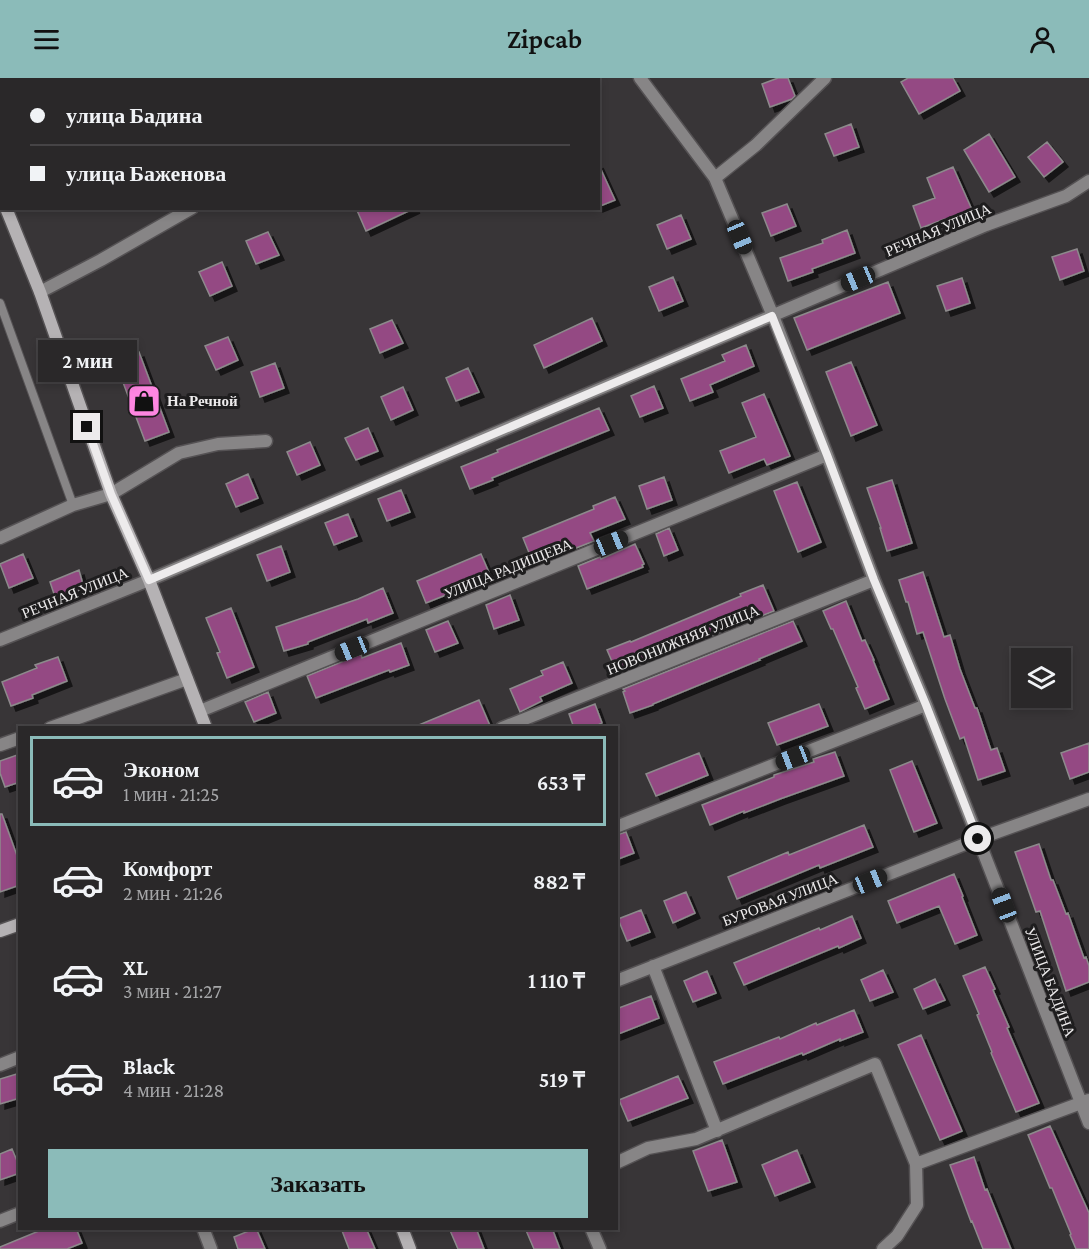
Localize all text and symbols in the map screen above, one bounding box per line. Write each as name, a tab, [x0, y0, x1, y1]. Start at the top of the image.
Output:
icon: menu	[30, 23, 63, 56]
icon: person	[1026, 23, 1059, 56]
text: Zipcab	[507, 24, 582, 54]
text: улица Бадина	[66, 103, 202, 128]
text: улица Баженова	[66, 161, 226, 186]
street label: РЕЧНАЯ УЛИЦА	[883, 200, 993, 260]
car	[725, 217, 755, 257]
car	[838, 264, 878, 294]
callout: 2 мин	[38, 340, 136, 382]
text: 2 мин	[62, 350, 113, 372]
shop icon: На Речной	[126, 383, 162, 419]
place label: На Речной	[167, 393, 238, 409]
route end	[73, 413, 100, 440]
car	[591, 528, 631, 558]
street label: УЛИЦА РАДИЩЕВА	[442, 536, 575, 602]
street label: РЕЧНАЯ УЛИЦА	[19, 564, 131, 622]
street label: НОВОНИЖНЯЯ УЛИЦА	[604, 602, 762, 678]
car	[332, 634, 372, 664]
map controls	[1011, 648, 1071, 708]
button: layers	[1011, 648, 1071, 708]
car	[773, 743, 813, 773]
icon: car	[51, 754, 105, 808]
text: Эконом	[123, 757, 200, 782]
text: 653 ₸	[537, 770, 585, 795]
text: 1 мин · 21:25	[123, 783, 219, 805]
route start	[964, 825, 991, 852]
icon: car	[51, 853, 105, 907]
text: Комфорт	[123, 856, 212, 881]
car	[850, 866, 890, 896]
text: 882 ₸	[533, 869, 585, 894]
street label: БУРОВАЯ УЛИЦА	[720, 871, 840, 929]
text: 2 мин · 21:26	[123, 882, 223, 904]
car	[989, 885, 1019, 925]
street label: УЛИЦА БАДИНА	[1022, 925, 1078, 1039]
icon: car	[51, 952, 105, 1006]
text: XL	[123, 955, 148, 980]
text: 1 110 ₸	[528, 968, 585, 993]
text: 3 мин · 21:27	[123, 980, 222, 1002]
icon: car	[51, 1051, 105, 1105]
text: Black	[123, 1054, 175, 1079]
text: 519 ₸	[539, 1067, 585, 1092]
text: 4 мин · 21:28	[123, 1079, 224, 1101]
button: Заказать	[48, 1149, 588, 1218]

